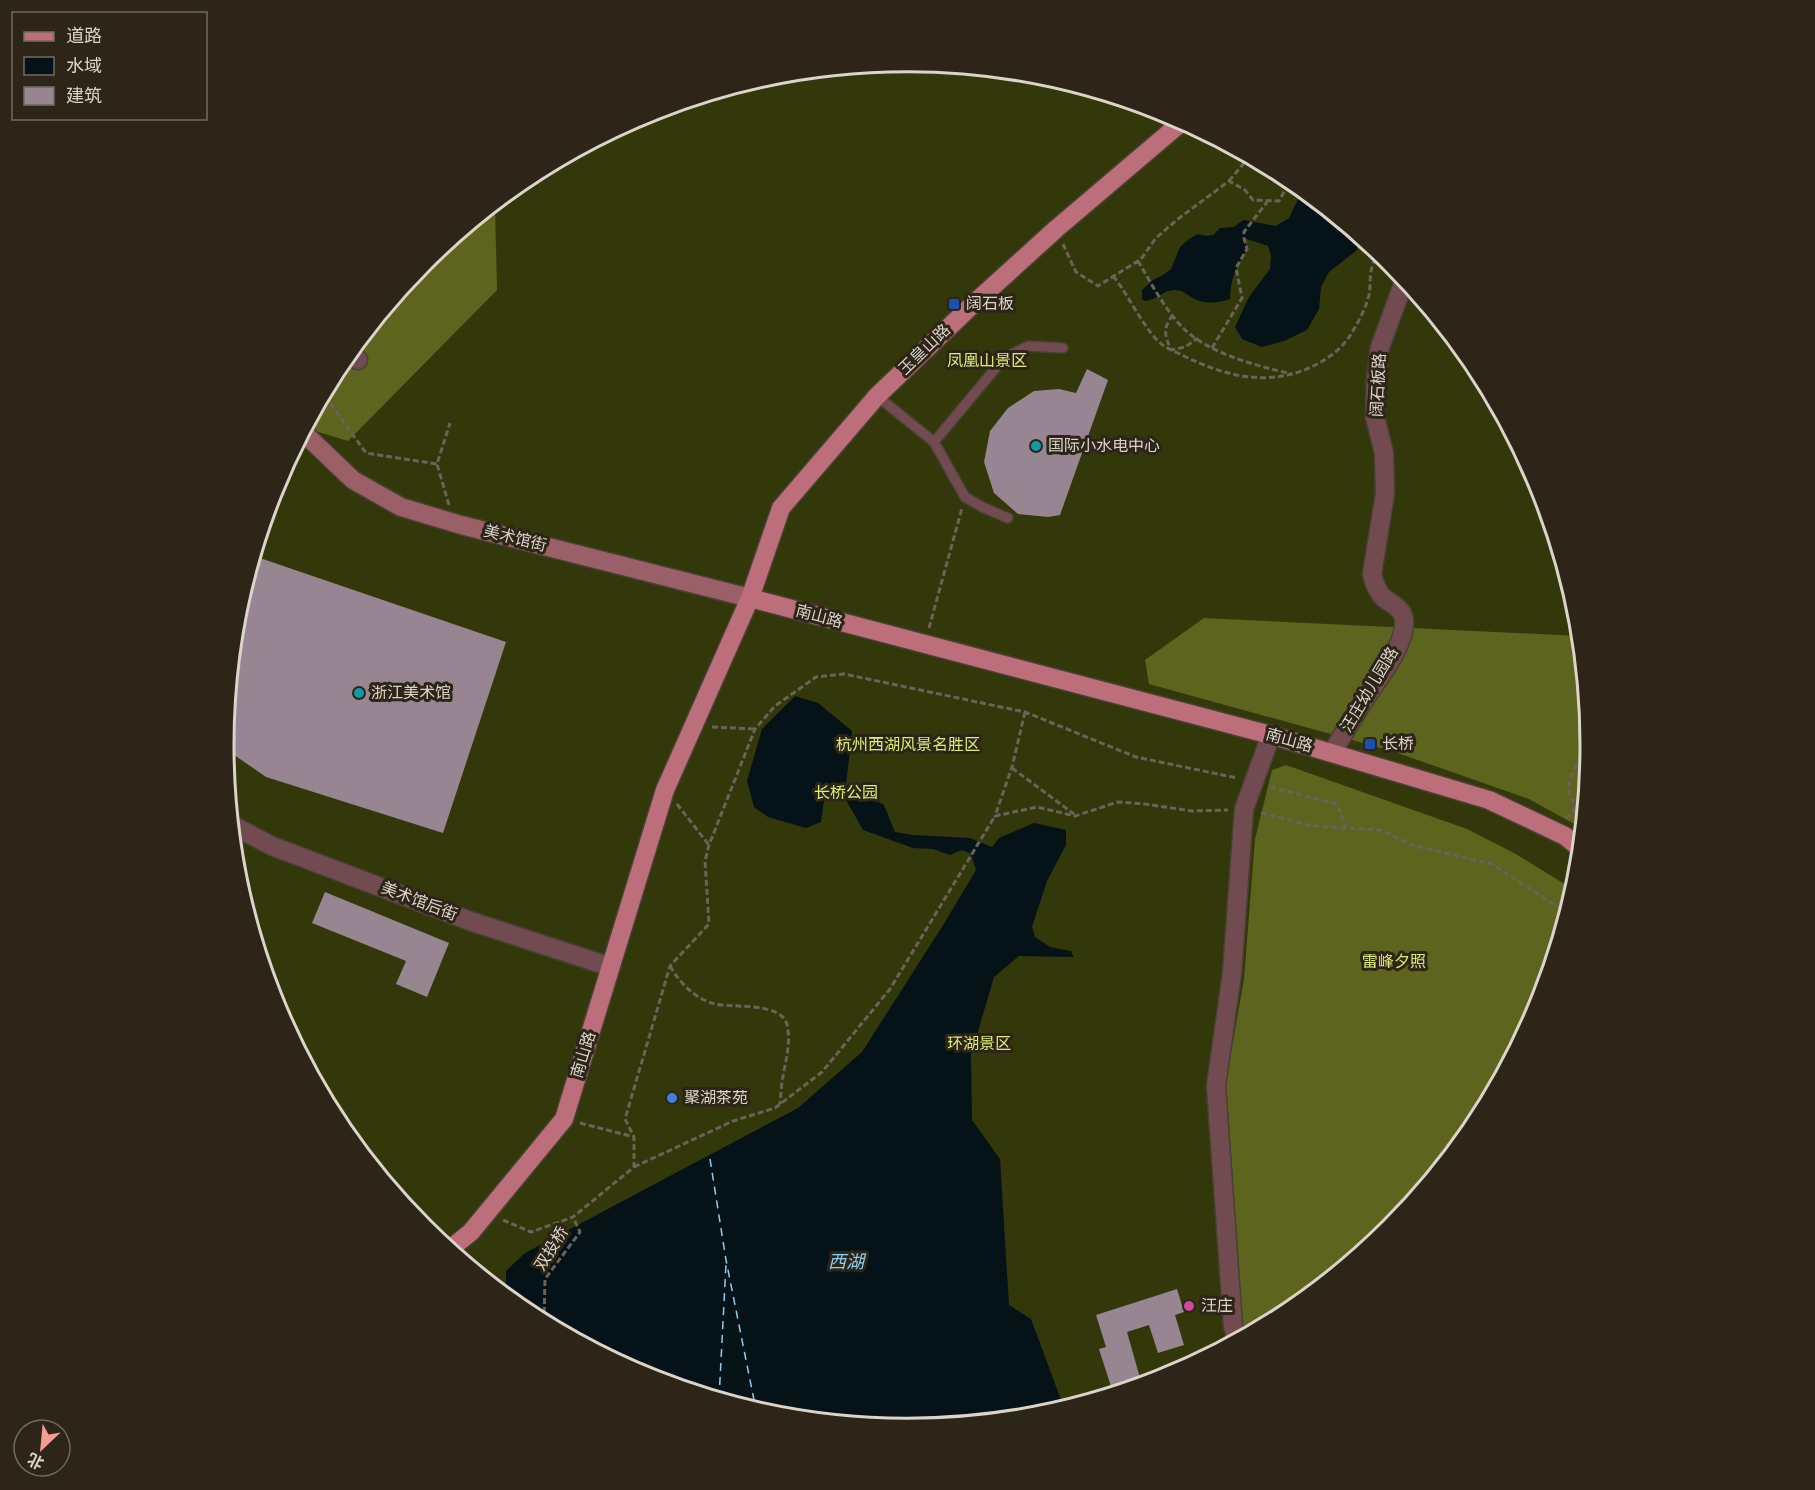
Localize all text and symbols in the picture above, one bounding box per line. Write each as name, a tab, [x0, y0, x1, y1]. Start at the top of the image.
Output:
legend	[12, 12, 207, 120]
text: 道路	[66, 26, 102, 47]
text: 水域	[66, 56, 102, 77]
text: 建筑	[66, 86, 102, 107]
place label: 阔石板	[966, 295, 1014, 314]
marker: 阔石板	[947, 297, 961, 311]
street label: 玉皇山路	[895, 321, 955, 379]
park label: 凤凰山景区	[947, 352, 1027, 371]
street label: 阔石板路	[1368, 353, 1390, 417]
place label: 国际小水电中心	[1048, 437, 1160, 456]
marker: 国际小水电中心	[1029, 439, 1043, 453]
street label: 美术馆街	[482, 522, 548, 556]
street label: 南山路	[793, 602, 845, 632]
street label: 汪庄幼儿园路	[1337, 644, 1403, 736]
place label: 浙江美术馆	[371, 684, 451, 703]
marker: 浙江美术馆	[352, 686, 366, 700]
street label: 南山路	[1263, 725, 1315, 757]
place label: 长桥	[1382, 735, 1414, 754]
park label: 杭州西湖风景名胜区	[836, 736, 980, 755]
marker: 长桥	[1363, 737, 1377, 751]
park label: 长桥公园	[814, 784, 878, 803]
street label: 美术馆后街	[378, 879, 460, 925]
park label: 雷峰夕照	[1362, 953, 1426, 972]
street label: 南山路	[568, 1029, 600, 1081]
park label: 环湖景区	[947, 1035, 1011, 1054]
place label: 聚湖茶苑	[684, 1089, 748, 1108]
marker: 聚湖茶苑	[665, 1091, 679, 1105]
street label: 双投桥	[531, 1224, 573, 1274]
water label: 西湖	[828, 1252, 867, 1273]
place label: 汪庄	[1201, 1297, 1233, 1316]
marker: 汪庄	[1182, 1299, 1196, 1313]
north arrow	[12, 1418, 72, 1478]
text: 北	[25, 1448, 47, 1472]

